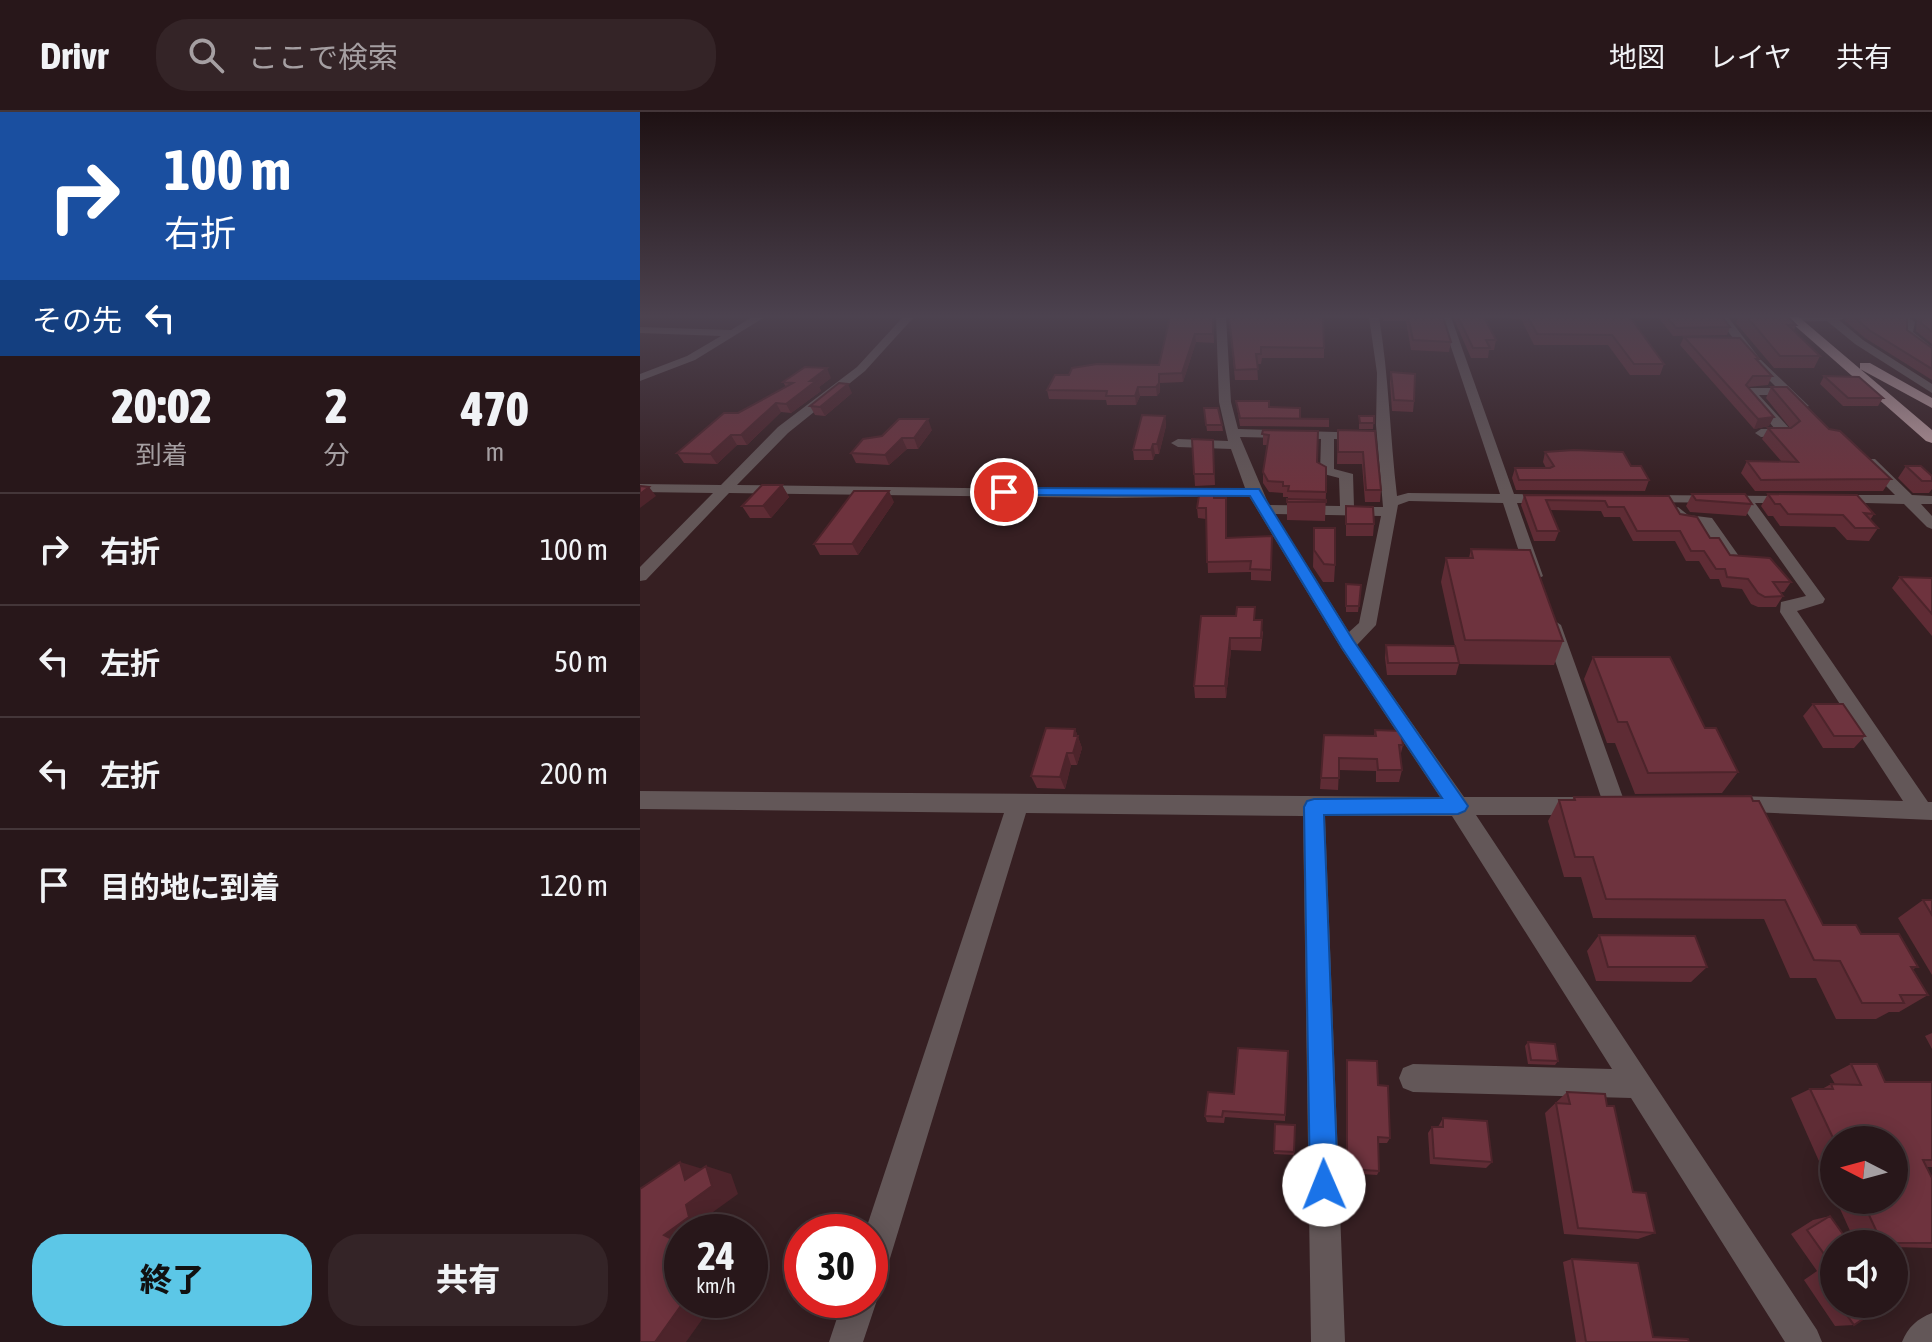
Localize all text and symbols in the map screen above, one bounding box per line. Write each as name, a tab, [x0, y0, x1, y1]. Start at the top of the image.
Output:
search box	[156, 19, 716, 91]
icon: search	[184, 33, 228, 77]
text: Drivr	[40, 34, 108, 77]
text: ここで検索	[248, 40, 398, 74]
text: 地図	[1609, 41, 1665, 73]
text: レイヤ	[1709, 41, 1792, 73]
text: 共有	[1836, 41, 1892, 73]
text: 100 m	[164, 138, 291, 202]
icon: right	[32, 144, 136, 248]
text: 右折	[164, 212, 236, 254]
icon: left	[138, 296, 182, 340]
text: その先	[32, 303, 122, 337]
text: 20:02	[111, 378, 212, 433]
text: 2	[325, 378, 348, 433]
text: 470	[461, 381, 529, 436]
text: m	[485, 437, 504, 467]
text: 到着	[136, 440, 188, 470]
text: 分	[324, 440, 350, 470]
pin	[970, 458, 1038, 526]
icon: arrive	[982, 470, 1026, 514]
icon: right	[32, 527, 76, 571]
text: 100 m	[540, 532, 608, 566]
text: 右折	[100, 534, 160, 568]
icon: left	[32, 639, 76, 683]
text: 50 m	[554, 644, 608, 678]
text: 左折	[100, 646, 160, 680]
icon: left	[32, 751, 76, 795]
text: 200 m	[540, 756, 608, 790]
text: 左折	[100, 758, 160, 792]
icon: arrive	[32, 863, 76, 907]
text: 120 m	[540, 868, 608, 902]
text: 目的地に到着	[100, 870, 280, 904]
north arrow	[1820, 1126, 1908, 1214]
map controls	[1820, 1126, 1908, 1318]
position arrow	[1282, 1143, 1366, 1227]
speed limit sign: 30	[784, 1214, 888, 1318]
button: sound	[1820, 1230, 1908, 1318]
text: 24	[697, 1233, 735, 1278]
button: 終了	[32, 1234, 312, 1326]
button: 共有	[328, 1234, 608, 1326]
text: km/h	[696, 1274, 736, 1297]

